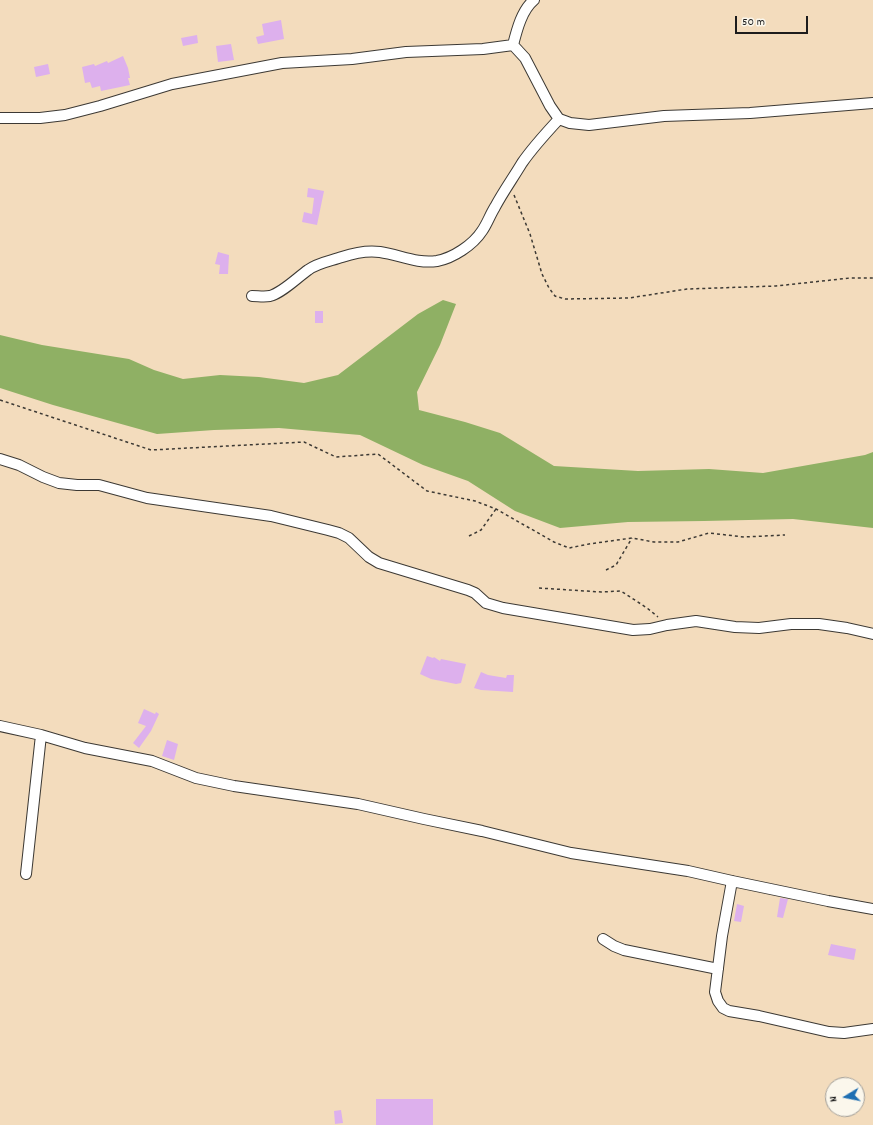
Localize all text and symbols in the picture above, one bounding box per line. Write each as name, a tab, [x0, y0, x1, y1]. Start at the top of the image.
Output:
scale bar	[737, 8, 810, 34]
text: 50 m	[742, 14, 765, 31]
north arrow	[825, 1077, 865, 1117]
text: N	[826, 1095, 843, 1103]

